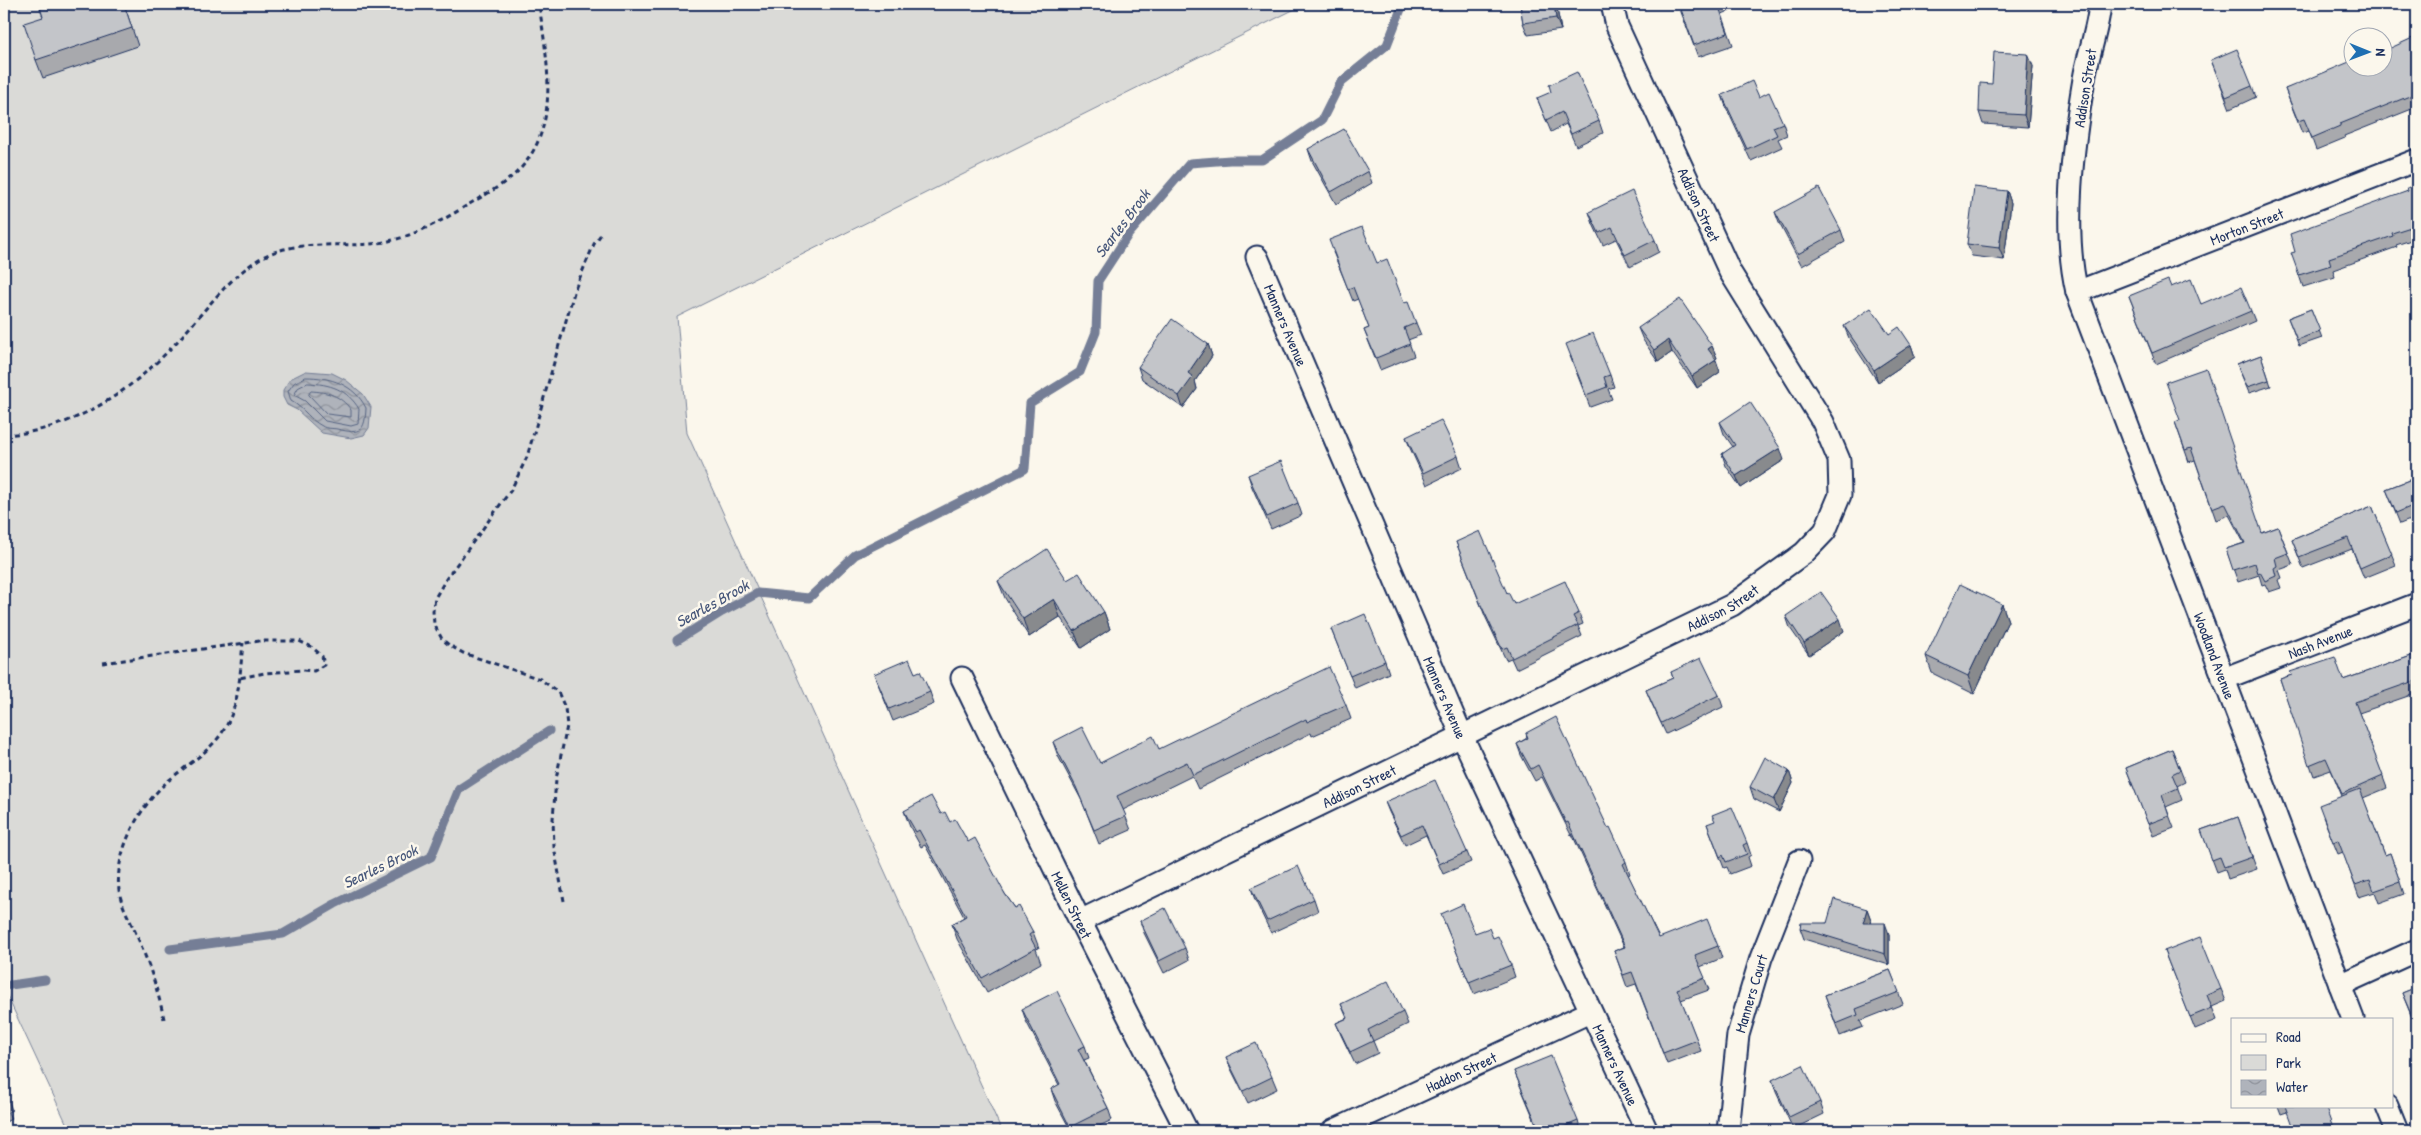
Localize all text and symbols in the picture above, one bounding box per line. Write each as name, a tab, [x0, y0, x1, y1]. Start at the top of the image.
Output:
north arrow	[2344, 28, 2394, 78]
street label: Addison Street	[2068, 46, 2102, 129]
text: N	[2372, 48, 2391, 57]
street label: Addison Street	[1673, 165, 1726, 246]
water label: Searles Brook	[1089, 183, 1156, 262]
street label: Morton Street	[2207, 202, 2287, 250]
street label: Manners Avenue	[1259, 281, 1313, 369]
water label: Searles Brook	[671, 573, 754, 632]
street label: Addison Street	[1683, 578, 1763, 636]
street label: Woodland Avenue	[2189, 609, 2241, 702]
street label: Nash Avenue	[2285, 620, 2355, 663]
street label: Manners Avenue	[1419, 653, 1472, 742]
street label: Addison Street	[1319, 759, 1400, 813]
water label: Searles Brook	[339, 838, 422, 894]
street label: Mellen Street	[1047, 867, 1098, 943]
street label: Manners Court	[1729, 950, 1772, 1035]
legend	[2231, 1018, 2394, 1108]
street label: Manners Avenue	[1588, 1021, 1644, 1109]
text: Road	[2276, 1026, 2301, 1047]
street label: Haddon Street	[1422, 1046, 1501, 1097]
text: Park	[2276, 1052, 2301, 1073]
text: Water	[2276, 1076, 2308, 1097]

